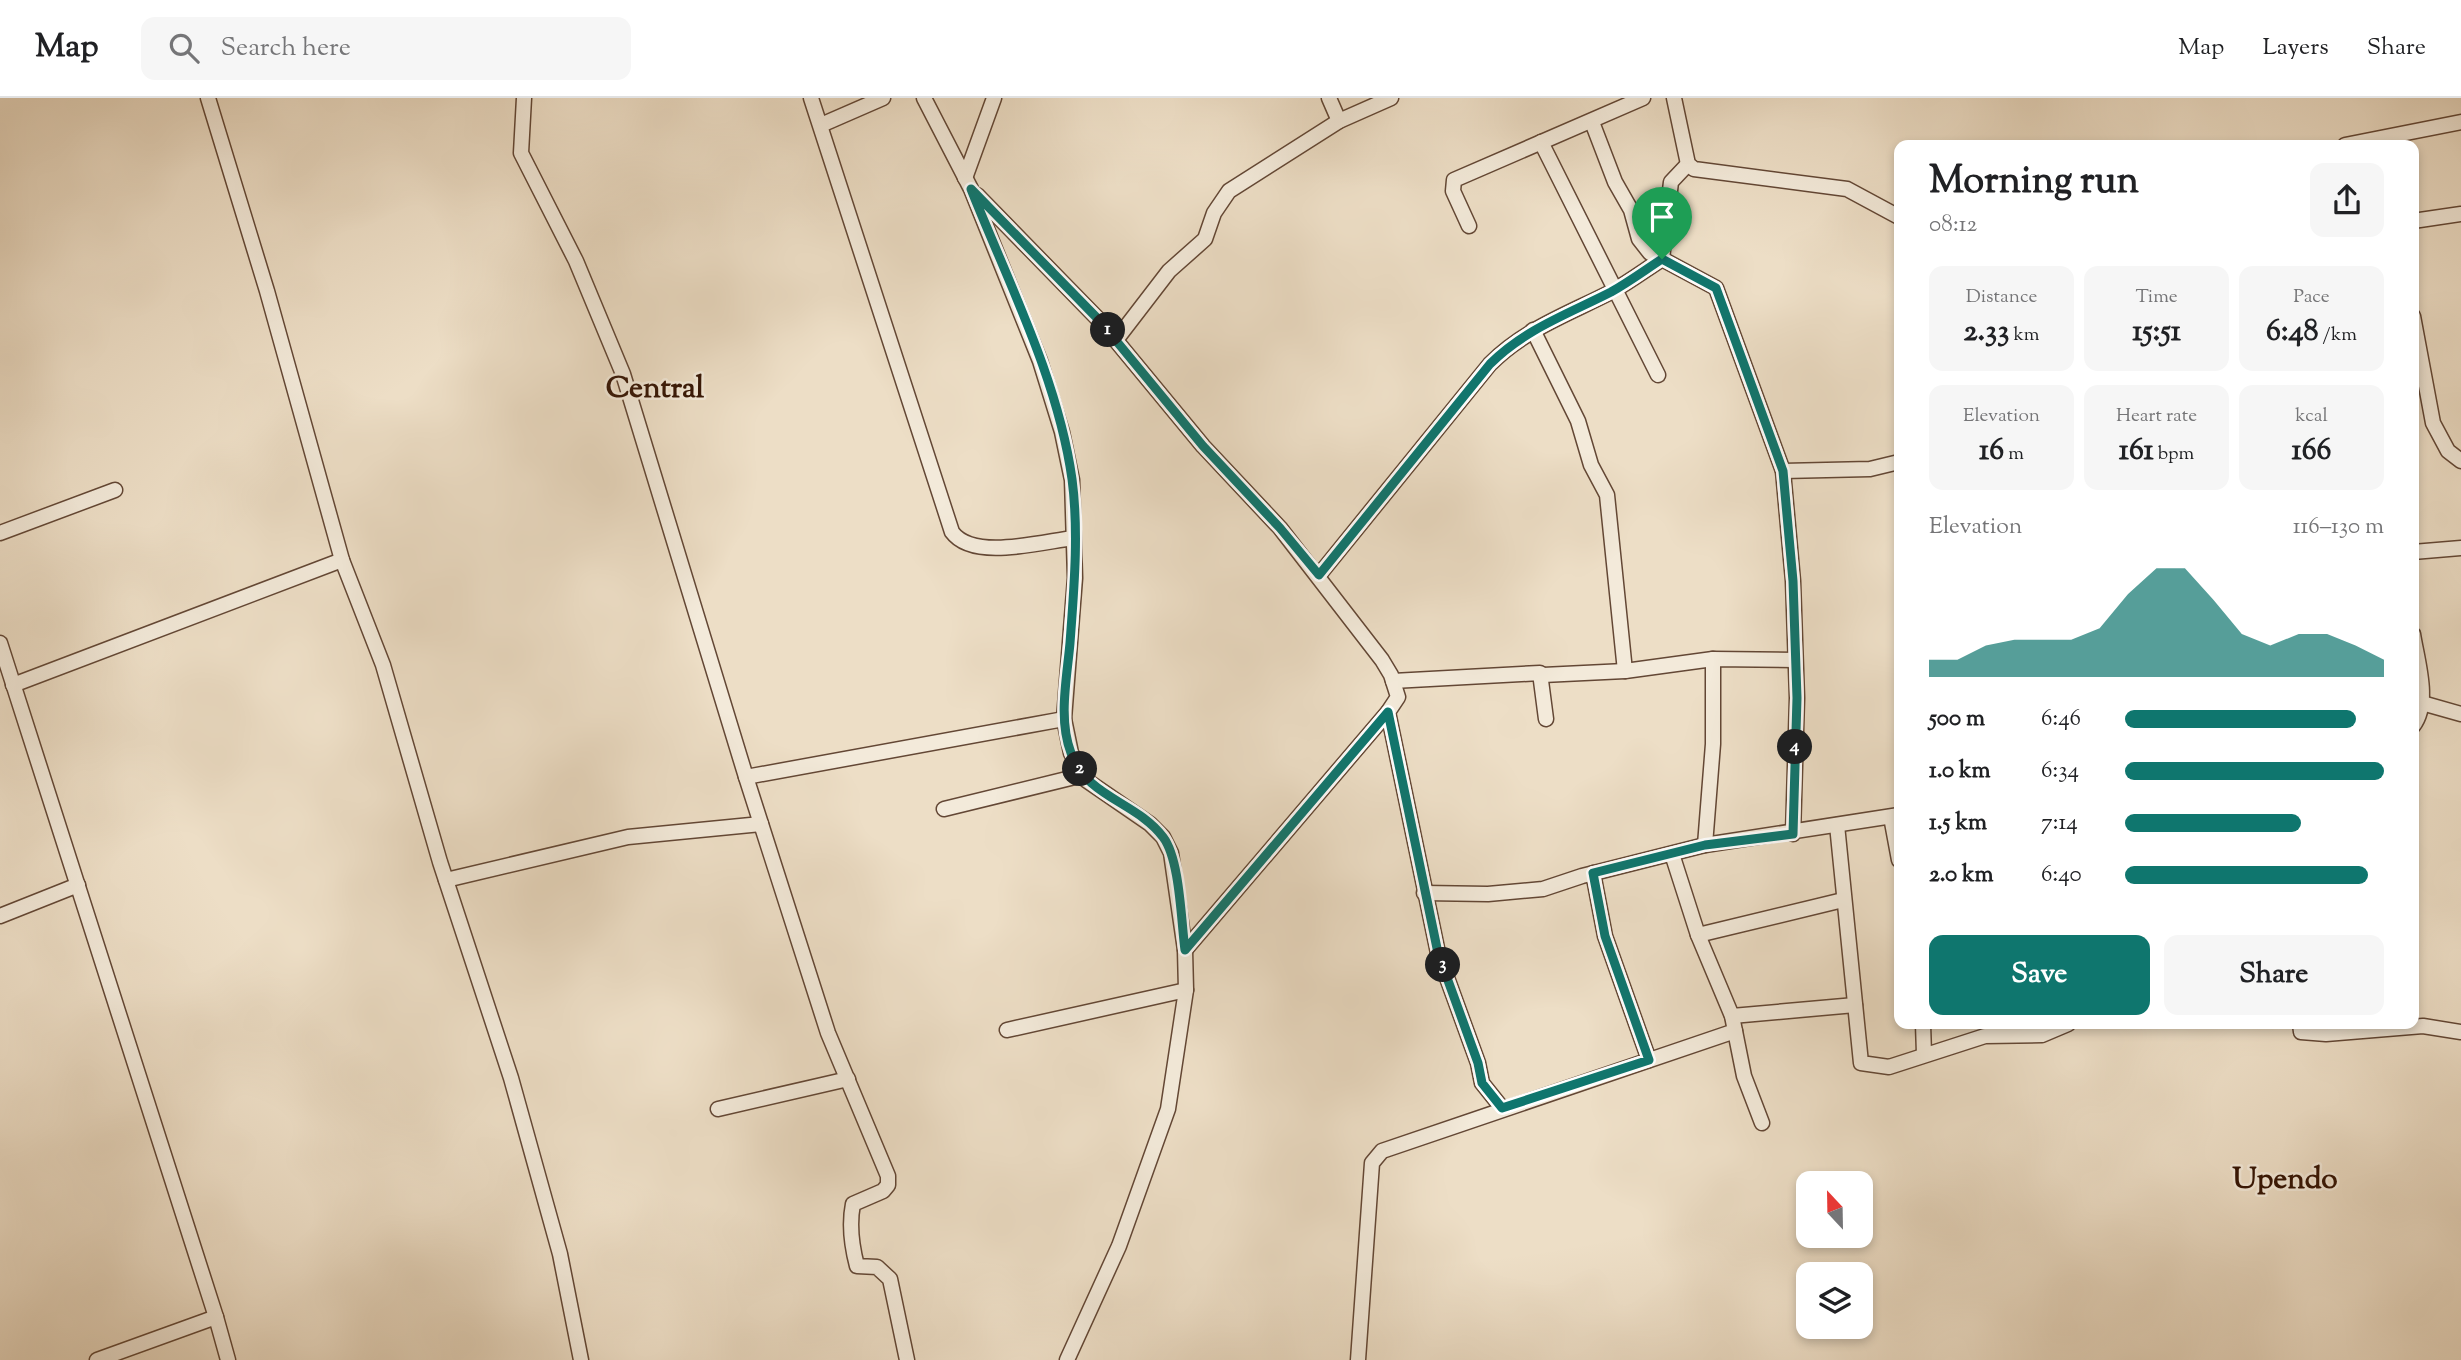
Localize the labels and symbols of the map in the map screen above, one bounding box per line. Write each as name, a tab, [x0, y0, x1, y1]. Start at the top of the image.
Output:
pin	[1632, 187, 1692, 259]
pin: 1	[1090, 313, 1126, 348]
district label: Central	[606, 368, 705, 411]
pin: 4	[1778, 730, 1812, 764]
pin: 2	[1062, 752, 1098, 786]
pin: 3	[1426, 948, 1460, 982]
district label: Upendo	[2232, 1159, 2338, 1202]
north arrow	[1796, 1171, 1872, 1248]

